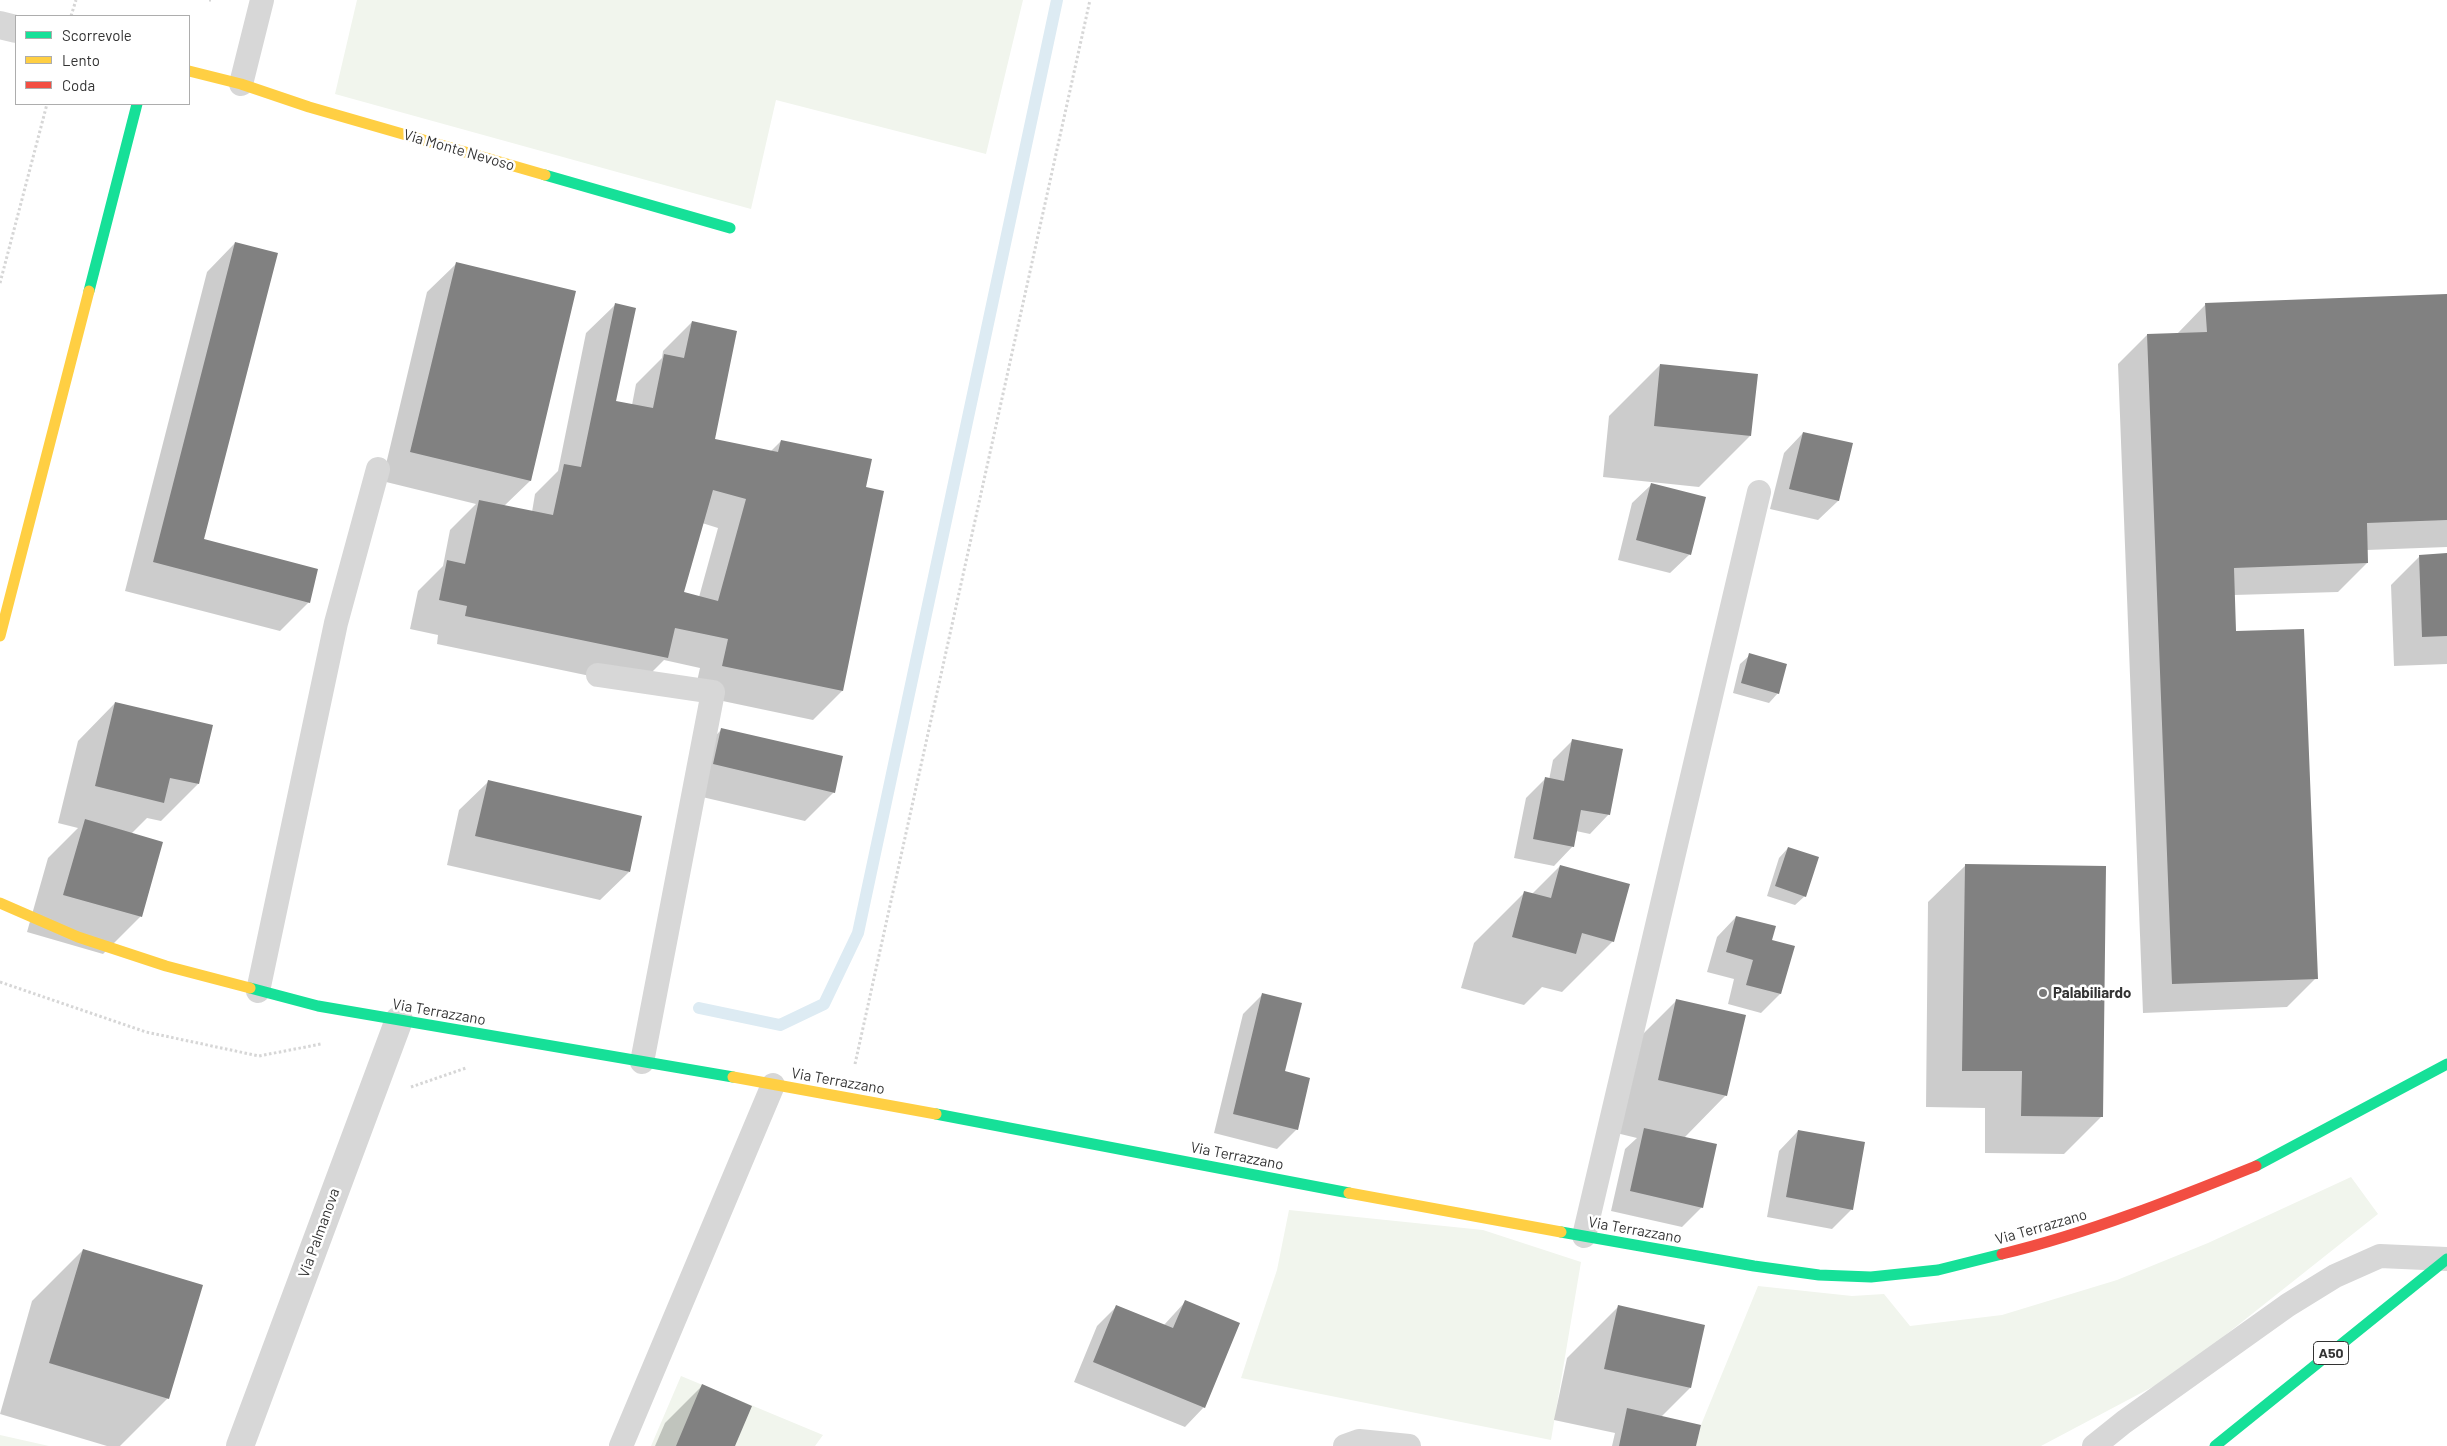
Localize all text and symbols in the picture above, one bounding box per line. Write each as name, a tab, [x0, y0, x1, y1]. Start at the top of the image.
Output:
legend	[15, 15, 190, 105]
text: Scorrevole	[62, 26, 132, 44]
text: Lento	[62, 51, 100, 69]
text: Coda	[62, 76, 95, 94]
street label: Via Monte Nevoso	[401, 126, 517, 174]
place label: Palabiliardo	[2053, 984, 2131, 1002]
marker: Palabiliardo	[2037, 987, 2049, 999]
street label: Via Terrazzano	[391, 995, 487, 1029]
street label: Via Terrazzano	[790, 1064, 886, 1098]
street label: Via Terrazzano	[1189, 1138, 1285, 1174]
street label: Via Palmanova	[294, 1186, 344, 1280]
street label: Via Terrazzano	[1993, 1205, 2089, 1249]
street label: Via Terrazzano	[1587, 1213, 1683, 1247]
road number: A50	[2314, 1342, 2348, 1365]

